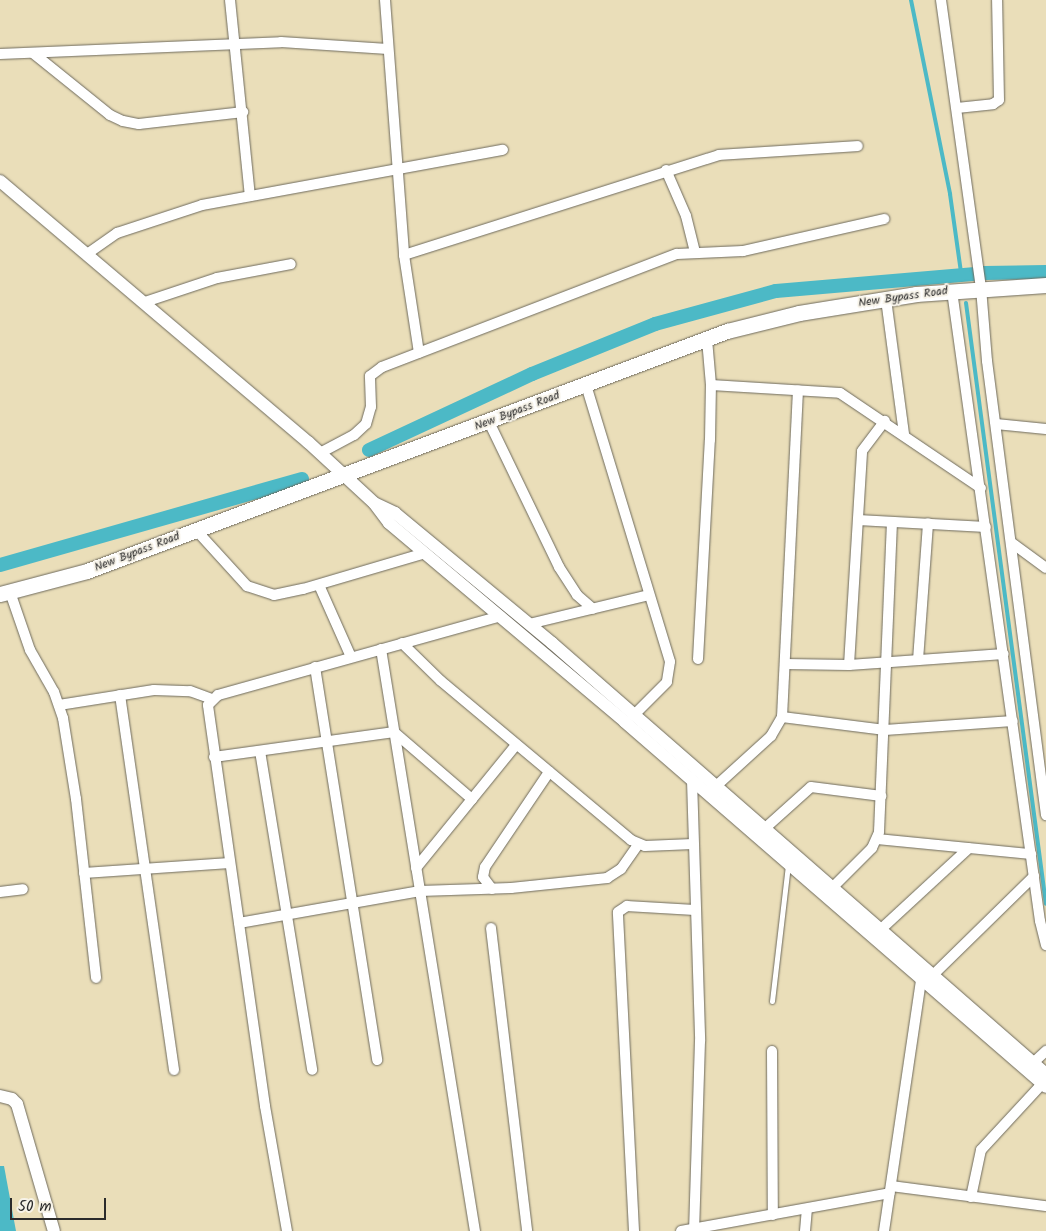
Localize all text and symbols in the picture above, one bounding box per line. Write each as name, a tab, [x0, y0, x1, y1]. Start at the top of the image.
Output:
street label: New Bypass Road	[857, 284, 949, 310]
street label: New Bypass Road	[472, 388, 562, 434]
street label: New Bypass Road	[92, 529, 182, 575]
scale bar	[12, 1188, 109, 1220]
text: 50 m	[18, 1195, 52, 1219]

